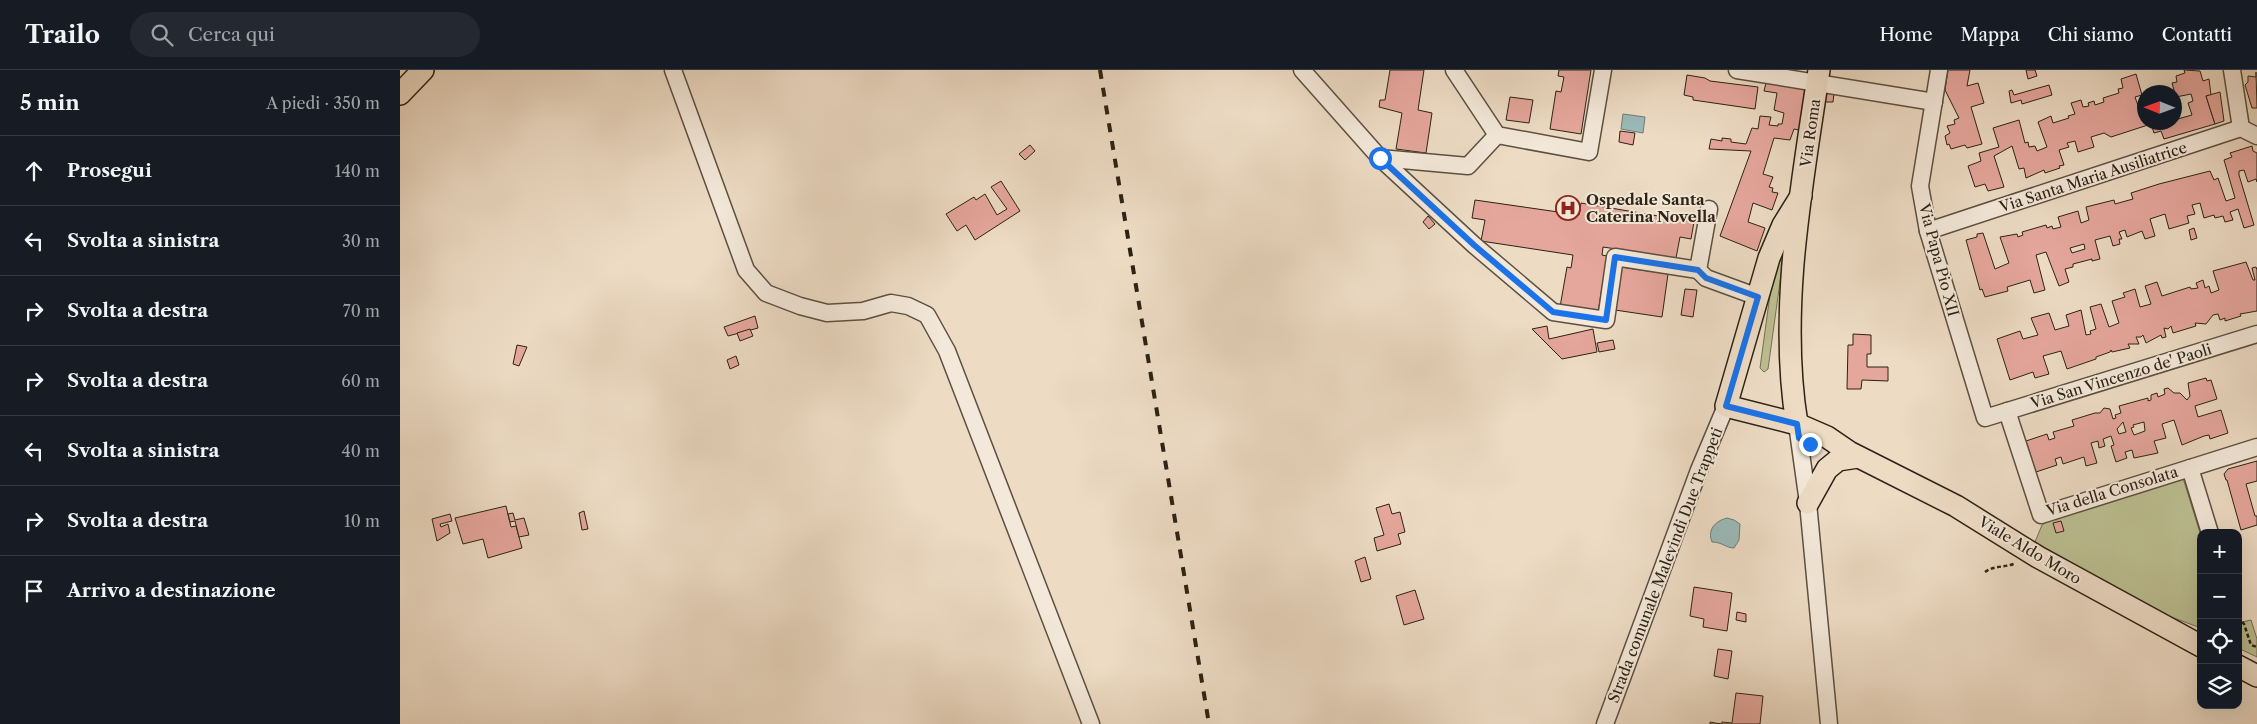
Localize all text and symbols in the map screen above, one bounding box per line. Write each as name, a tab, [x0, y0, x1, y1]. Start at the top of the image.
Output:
search box	[130, 12, 480, 57]
text: Trailo	[25, 20, 100, 49]
icon: search	[148, 21, 176, 49]
text: Cerca qui	[188, 23, 275, 46]
text: Home	[1880, 24, 1932, 46]
text: Mappa	[1960, 24, 2020, 46]
text: Chi siamo	[2048, 24, 2134, 46]
text: Contatti	[2162, 24, 2232, 46]
north arrow	[2137, 85, 2182, 130]
text: 5 min	[20, 90, 80, 115]
text: A piedi · 350 m	[266, 93, 380, 113]
street label: Via Roma	[1796, 97, 1824, 169]
street label: Via Santa Maria Ausiliatrice	[1996, 138, 2189, 217]
route start	[1369, 147, 1392, 170]
icon: ahead	[20, 157, 48, 185]
text: Prosegui	[67, 159, 152, 182]
text: 140 m	[335, 161, 380, 181]
place label: Ospedale Santa Caterina Novella	[1586, 190, 1716, 226]
hospital icon: Ospedale Santa Caterina Novella	[1555, 195, 1581, 221]
street label: Via Papa Pio XII	[1915, 200, 1963, 319]
icon: left	[20, 227, 48, 255]
text: Svolta a sinistra	[67, 229, 220, 252]
text: 30 m	[342, 231, 380, 251]
icon: right	[20, 297, 48, 325]
text: Svolta a destra	[67, 299, 208, 322]
text: 70 m	[343, 301, 380, 321]
street label: Via San Vincenzo de' Paoli	[2027, 339, 2214, 413]
icon: right	[20, 367, 48, 395]
text: Svolta a destra	[67, 369, 208, 392]
text: 60 m	[341, 371, 380, 391]
street label: Strada comunale Malevindi Due Trappeti	[1604, 424, 1727, 705]
route end	[1799, 433, 1822, 456]
icon: left	[20, 437, 48, 465]
text: Svolta a sinistra	[67, 439, 220, 462]
text: 40 m	[341, 441, 380, 461]
street label: Via della Consolata	[2043, 462, 2180, 520]
icon: right	[20, 507, 48, 535]
text: Svolta a destra	[67, 509, 208, 532]
text: 10 m	[344, 511, 380, 531]
street label: Viale Aldo Moro	[1974, 511, 2085, 588]
map controls	[2197, 529, 2242, 709]
button: +	[2197, 529, 2242, 574]
button: −	[2197, 574, 2242, 619]
icon: arrive	[20, 577, 48, 605]
text: Arrivo a destinazione	[67, 579, 276, 602]
button: locate	[2197, 619, 2242, 664]
button: layers	[2197, 664, 2242, 709]

